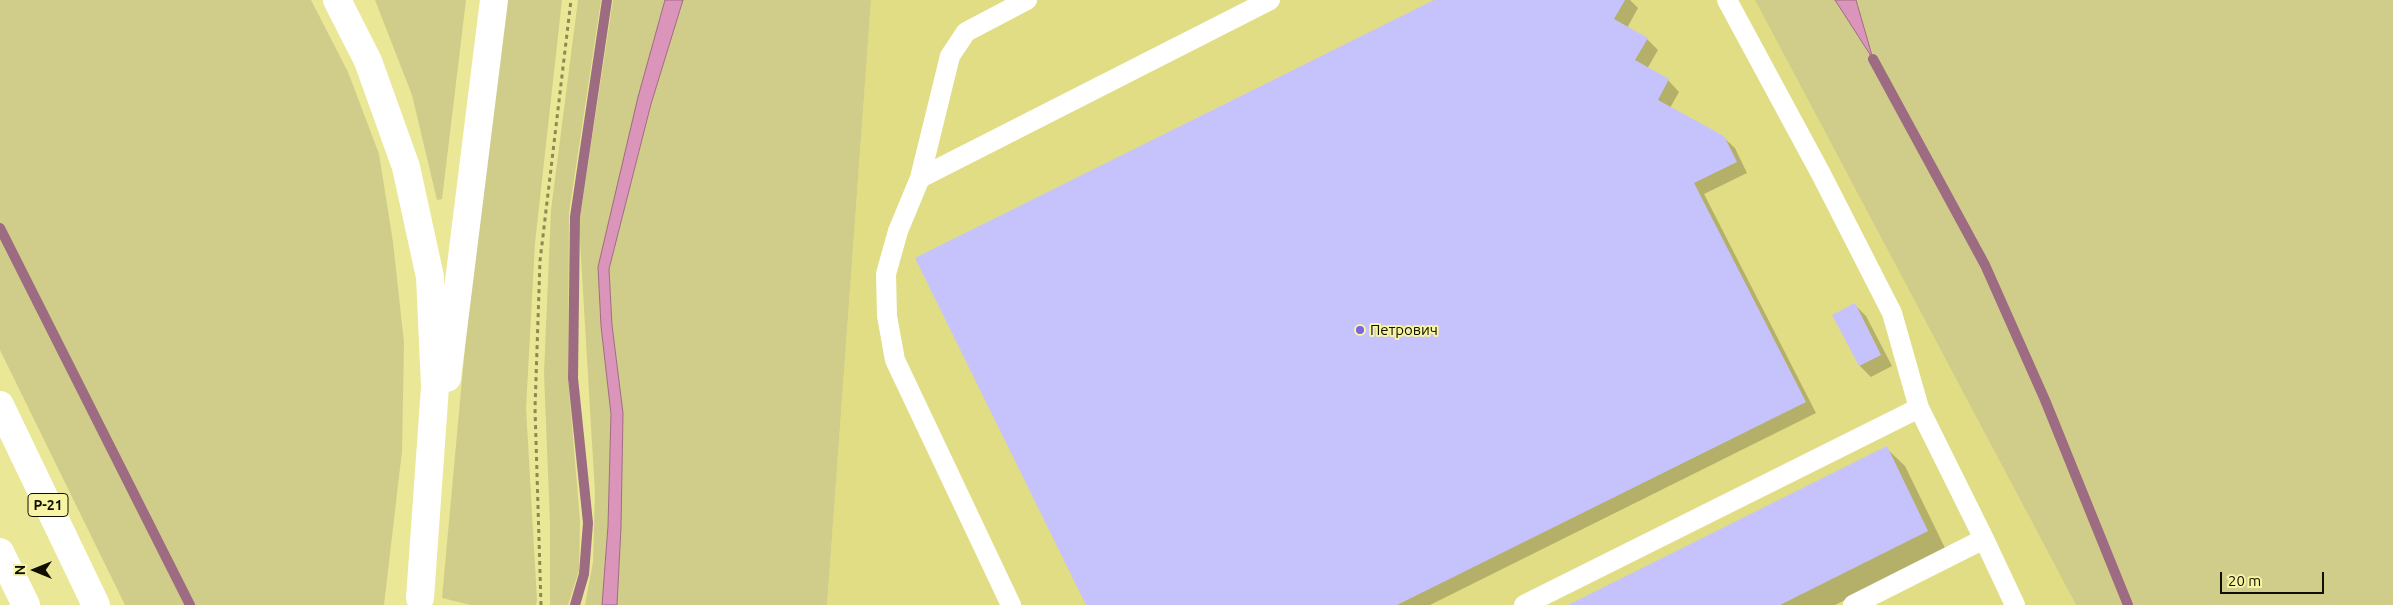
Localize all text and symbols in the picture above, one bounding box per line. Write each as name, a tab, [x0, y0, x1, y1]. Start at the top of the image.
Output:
place label: Петрович	[1370, 321, 1438, 339]
marker: Петрович	[1354, 324, 1366, 336]
road number: Р-21	[28, 494, 68, 516]
north arrow	[10, 545, 60, 595]
scale bar	[2223, 562, 2327, 594]
text: N	[12, 565, 28, 575]
text: 20 m	[2228, 572, 2261, 589]

